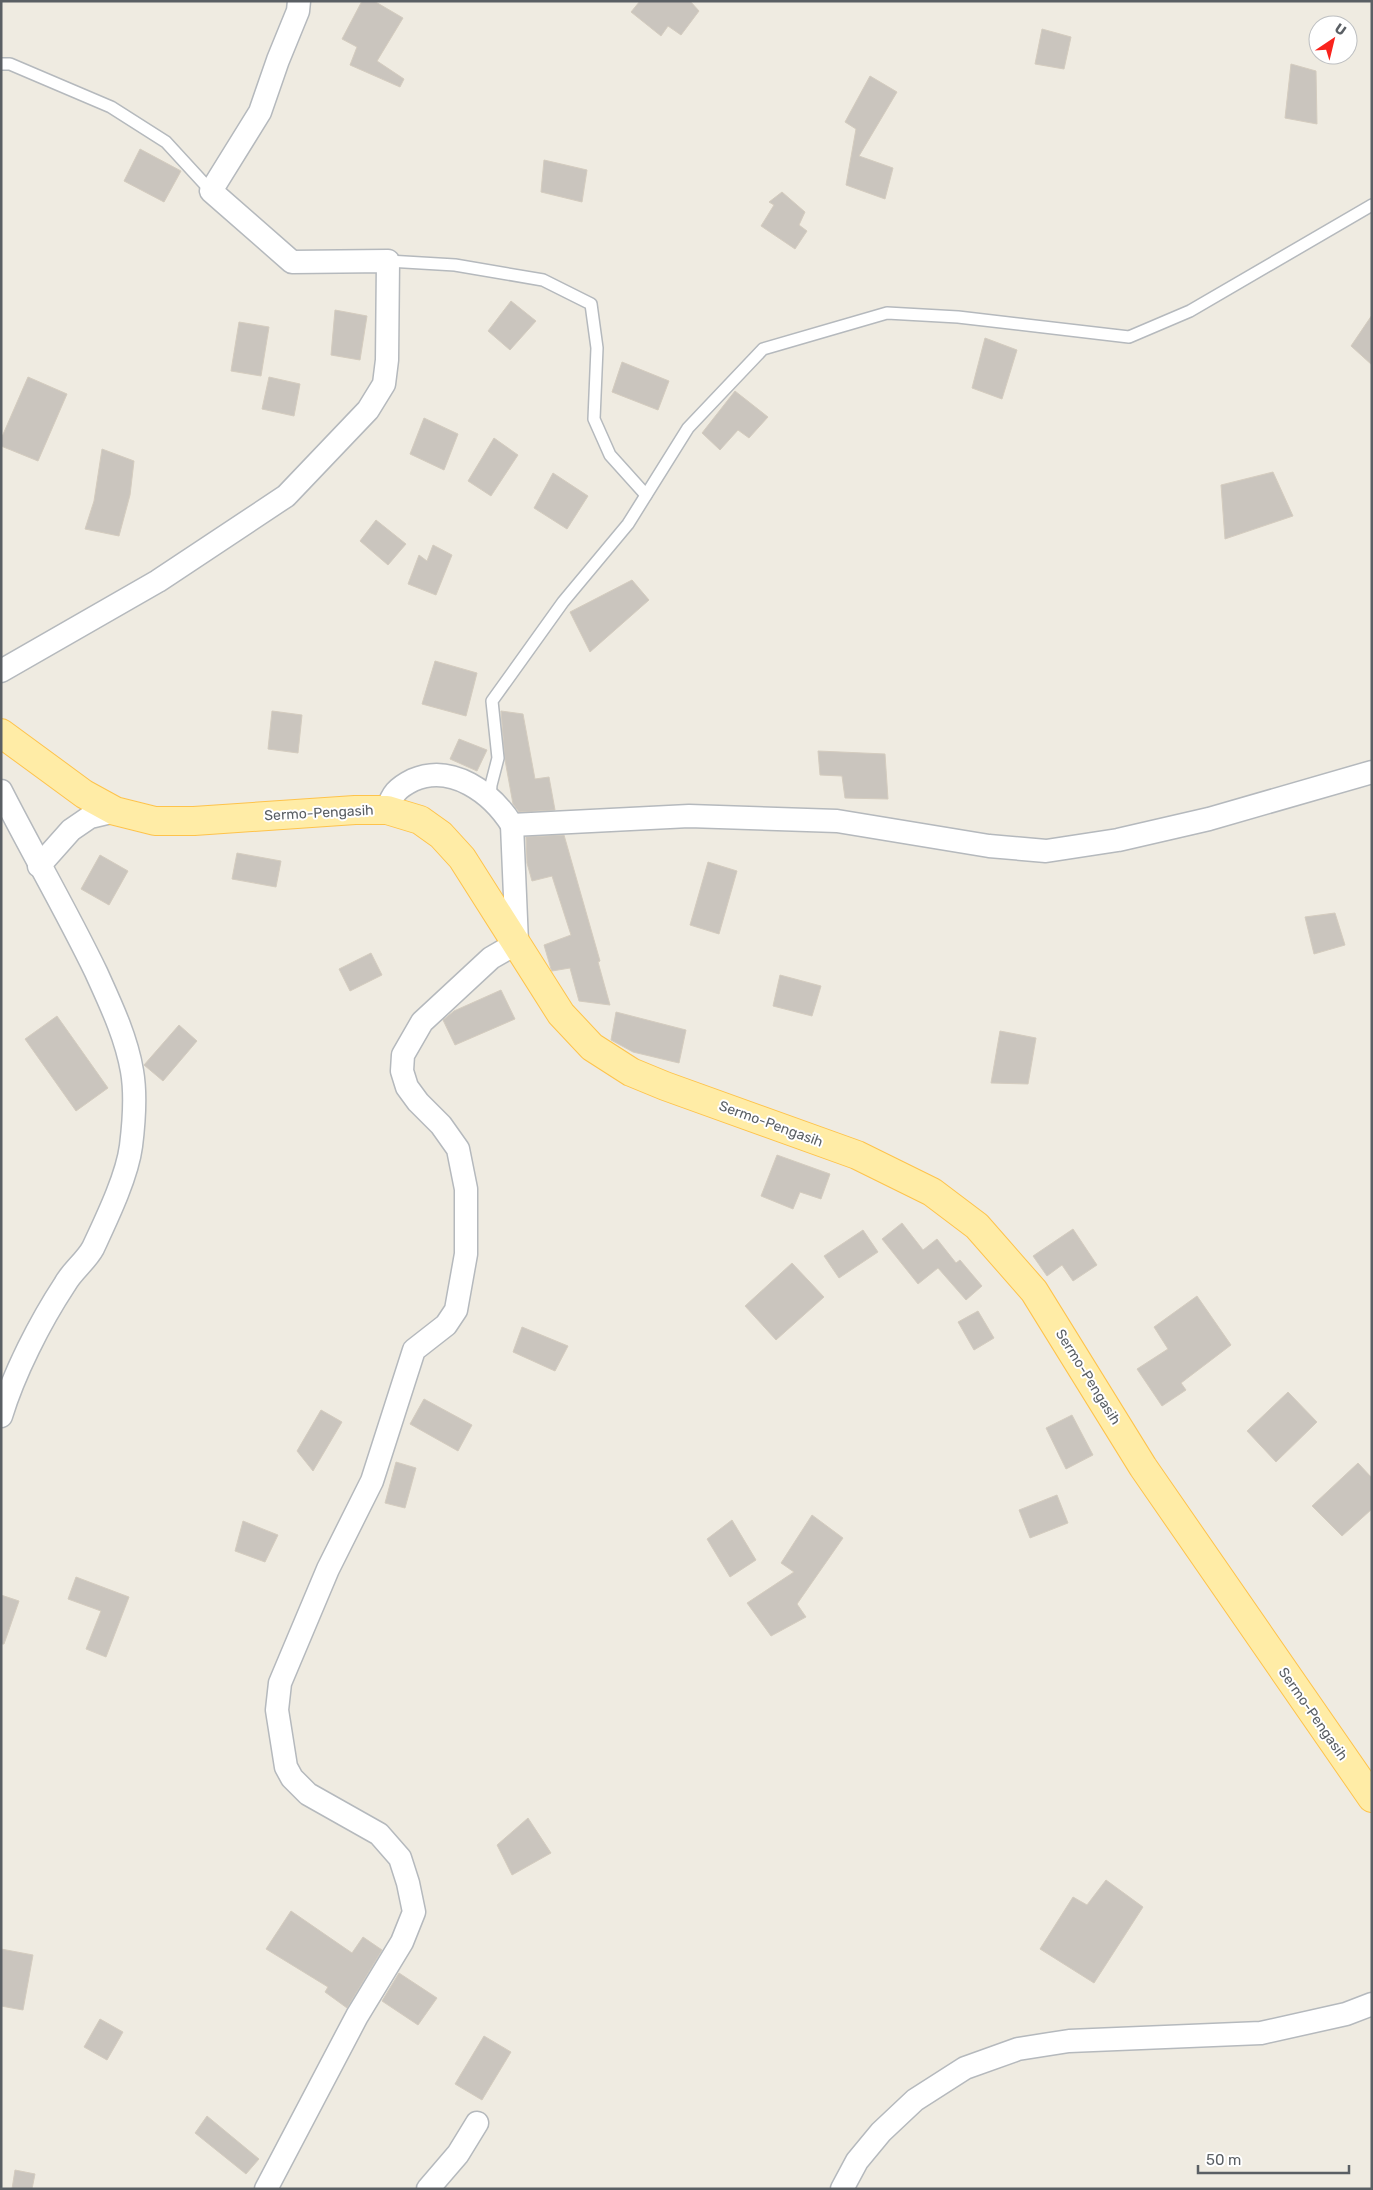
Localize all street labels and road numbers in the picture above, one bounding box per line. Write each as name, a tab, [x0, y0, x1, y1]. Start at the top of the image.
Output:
street label: Sermo-Pengasih	[264, 802, 374, 824]
street label: Sermo-Pengasih	[717, 1097, 825, 1151]
street label: Sermo-Pengasih	[1052, 1326, 1124, 1428]
street label: Sermo-Pengasih	[1275, 1664, 1351, 1764]

